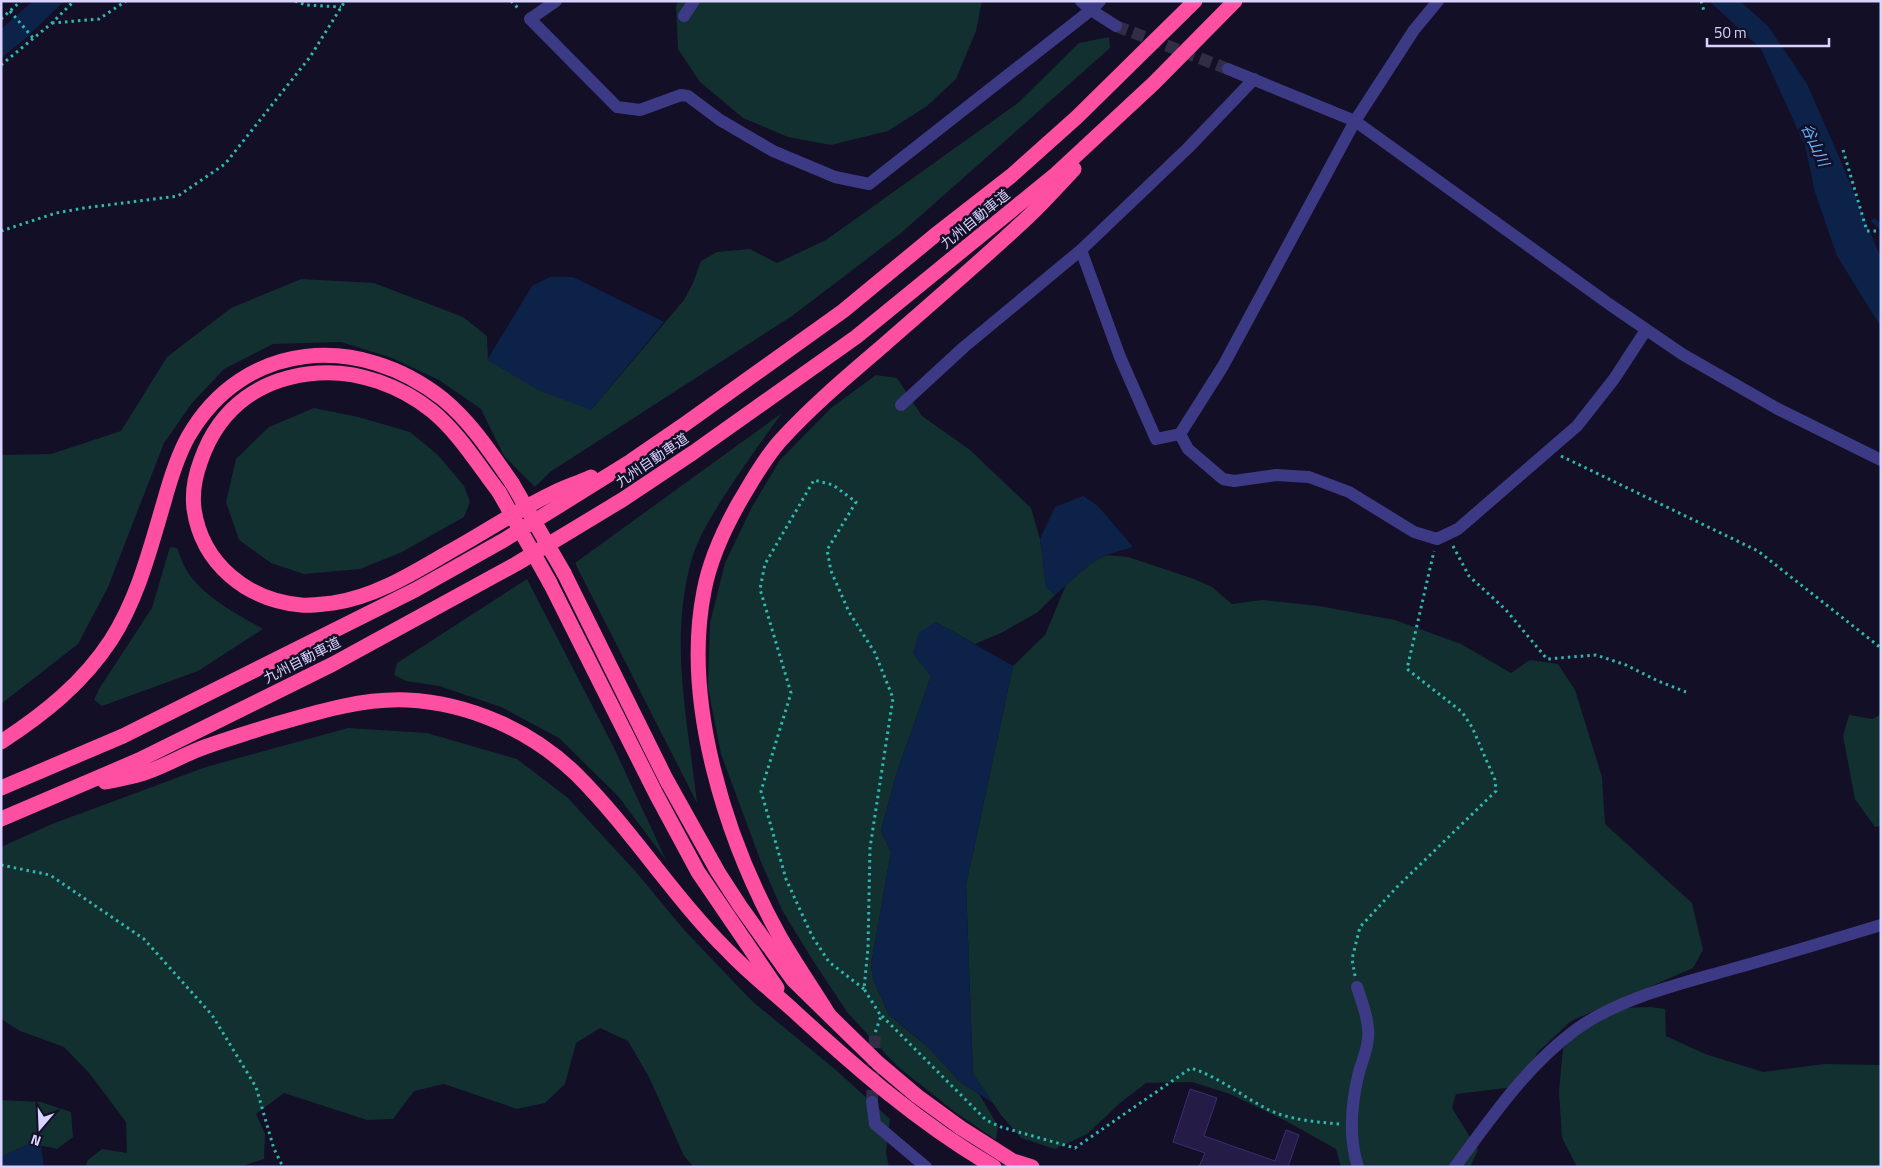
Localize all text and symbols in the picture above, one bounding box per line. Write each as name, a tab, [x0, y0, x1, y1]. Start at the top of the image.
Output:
scale bar	[1707, 15, 1830, 47]
text: 50 m	[1714, 21, 1747, 44]
water label: 谷山川	[1796, 120, 1836, 172]
street label: 九州自動車道	[935, 184, 1014, 253]
street label: 九州自動車道	[611, 427, 692, 492]
street label: 九州自動車道	[260, 631, 344, 688]
north arrow	[15, 1103, 65, 1153]
text: N	[28, 1129, 44, 1152]

